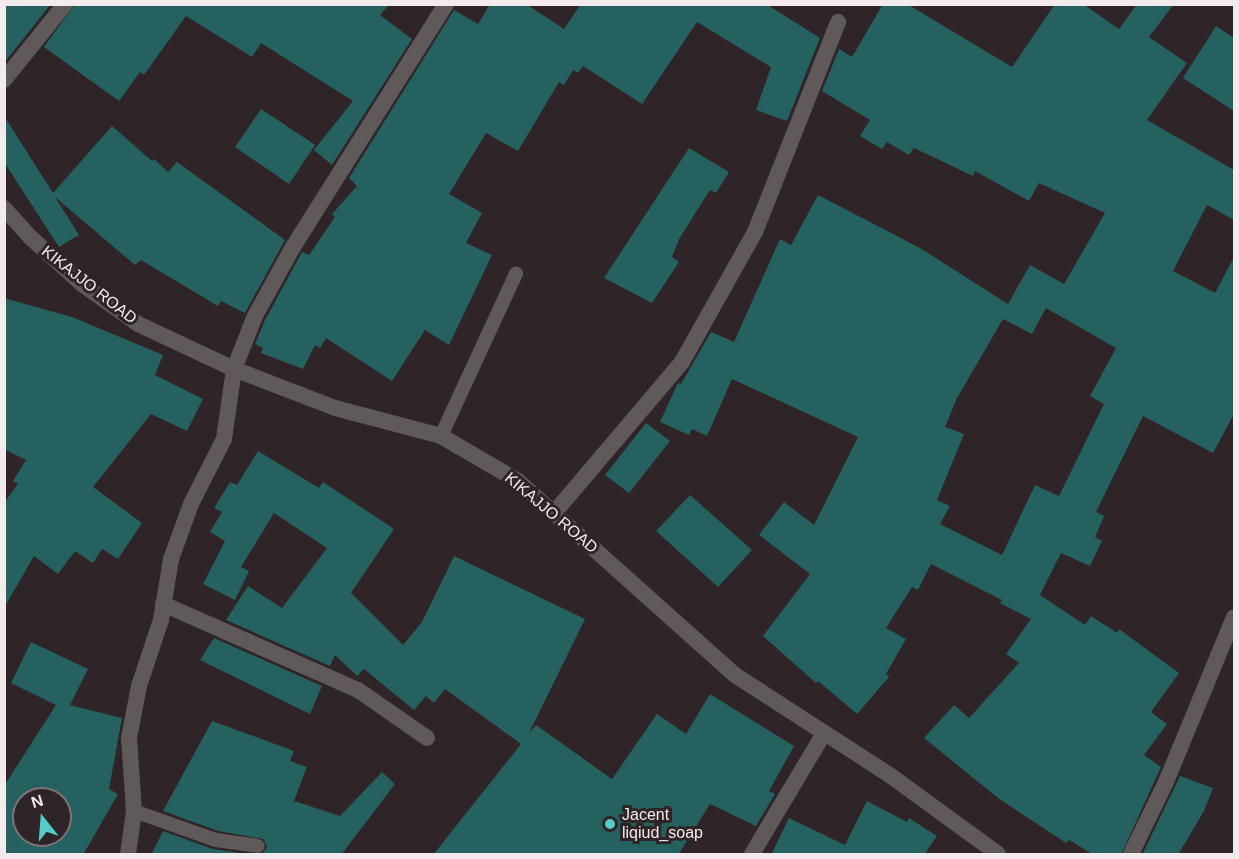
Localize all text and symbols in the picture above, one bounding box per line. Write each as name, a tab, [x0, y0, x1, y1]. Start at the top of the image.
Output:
street label: KIKAJJO ROAD	[38, 242, 140, 328]
street label: KIKAJJO ROAD	[501, 468, 601, 558]
north arrow	[12, 787, 72, 847]
text: N	[29, 791, 45, 811]
place label: Jacent liqiud_soap	[622, 805, 703, 843]
marker: Jacent liqiud_soap	[603, 817, 617, 831]

